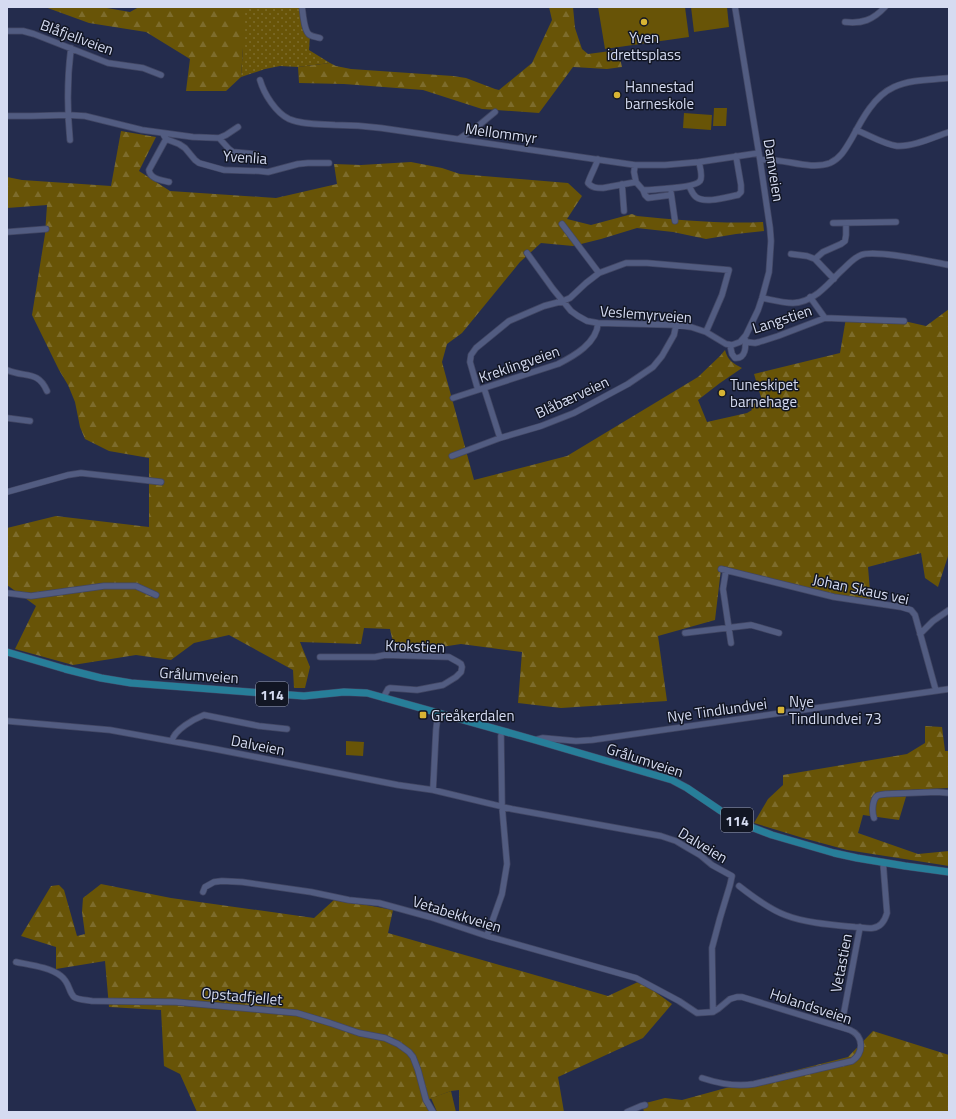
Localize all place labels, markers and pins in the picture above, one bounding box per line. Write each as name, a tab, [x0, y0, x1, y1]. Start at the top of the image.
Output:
marker: Yven idrettsplass	[639, 17, 649, 27]
place label: Yven idrettsplass	[607, 26, 681, 66]
place label: Hannestad barneskole	[625, 75, 694, 115]
marker: Hannestad barneskole	[612, 90, 622, 100]
place label: Tuneskipet barnehage	[730, 373, 799, 413]
marker: Tuneskipet barnehage	[717, 388, 727, 398]
place label: Nye Tindlundvei 73	[789, 690, 882, 730]
place label: Greåkerdalen	[431, 704, 514, 727]
marker: Nye Tindlundvei 73	[776, 705, 786, 715]
marker: Greåkerdalen	[418, 710, 428, 720]

